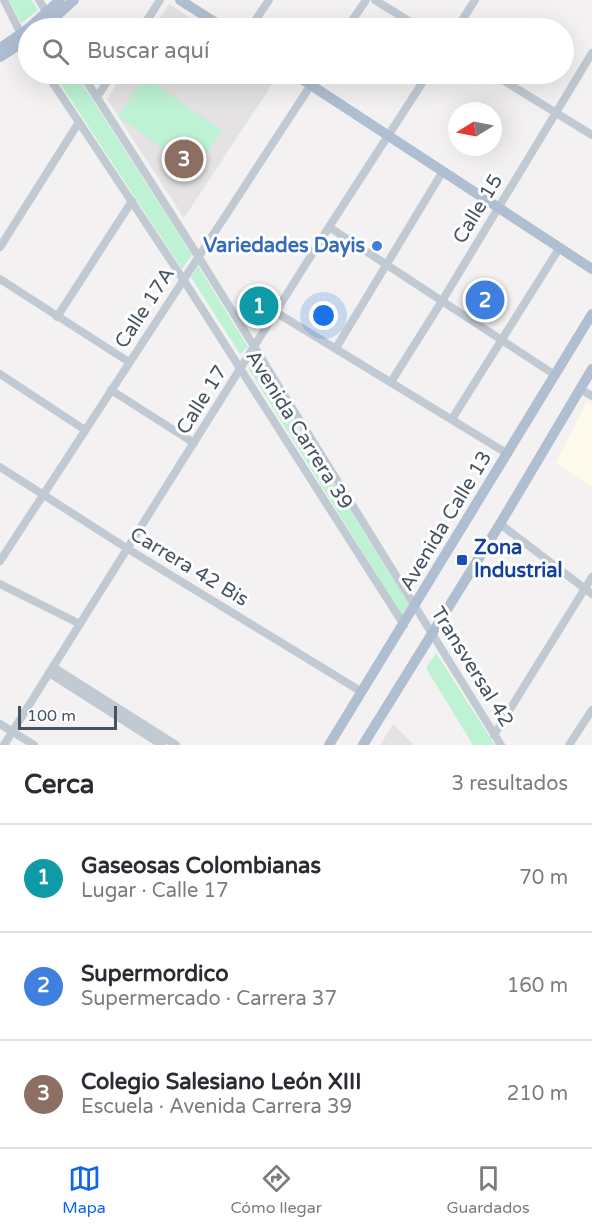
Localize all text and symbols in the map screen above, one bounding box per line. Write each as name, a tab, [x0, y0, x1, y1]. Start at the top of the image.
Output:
search box	[18, 18, 574, 84]
icon: search	[39, 35, 72, 68]
text: Buscar aquí	[87, 38, 209, 64]
north arrow	[448, 102, 502, 156]
pin: 3	[164, 136, 204, 182]
street label: Calle 15	[448, 170, 508, 248]
place label: Variedades Dayis	[203, 234, 365, 258]
marker: Variedades Dayis	[370, 239, 384, 253]
street label: Calle 17A	[110, 263, 180, 353]
pin: 2	[466, 278, 504, 322]
pin: 1	[240, 284, 278, 328]
your location	[309, 301, 338, 330]
street label: Avenida Carrera 39	[240, 346, 358, 514]
street label: Calle 17	[171, 361, 233, 439]
street label: Avenida Calle 13	[395, 447, 497, 595]
street label: Carrera 42 Bis	[125, 522, 253, 612]
place label: Zona Industrial	[474, 536, 563, 583]
marker: Zona Industrial	[455, 553, 469, 567]
street label: Transversal 42	[425, 602, 519, 732]
scale bar	[18, 703, 117, 730]
text: 100 m	[27, 706, 76, 726]
text: Cerca	[24, 769, 94, 800]
text: 3 resultados	[452, 772, 568, 796]
text: Gaseosas Colombianas	[81, 853, 321, 879]
text: 1	[37, 866, 50, 890]
text: 70 m	[519, 866, 568, 890]
text: Lugar · Calle 17	[81, 879, 229, 903]
text: Supermordico	[81, 961, 229, 987]
text: 2	[37, 974, 50, 998]
text: 160 m	[507, 974, 568, 998]
text: Supermercado · Carrera 37	[81, 987, 337, 1011]
text: Colegio Salesiano León XIII	[81, 1069, 362, 1095]
text: 3	[37, 1082, 50, 1106]
text: 210 m	[507, 1082, 568, 1106]
text: Escuela · Avenida Carrera 39	[81, 1095, 352, 1119]
tab: Mapa	[62, 1162, 106, 1218]
tab: Cómo llegar	[230, 1162, 322, 1218]
tab: Guardados	[446, 1162, 530, 1218]

